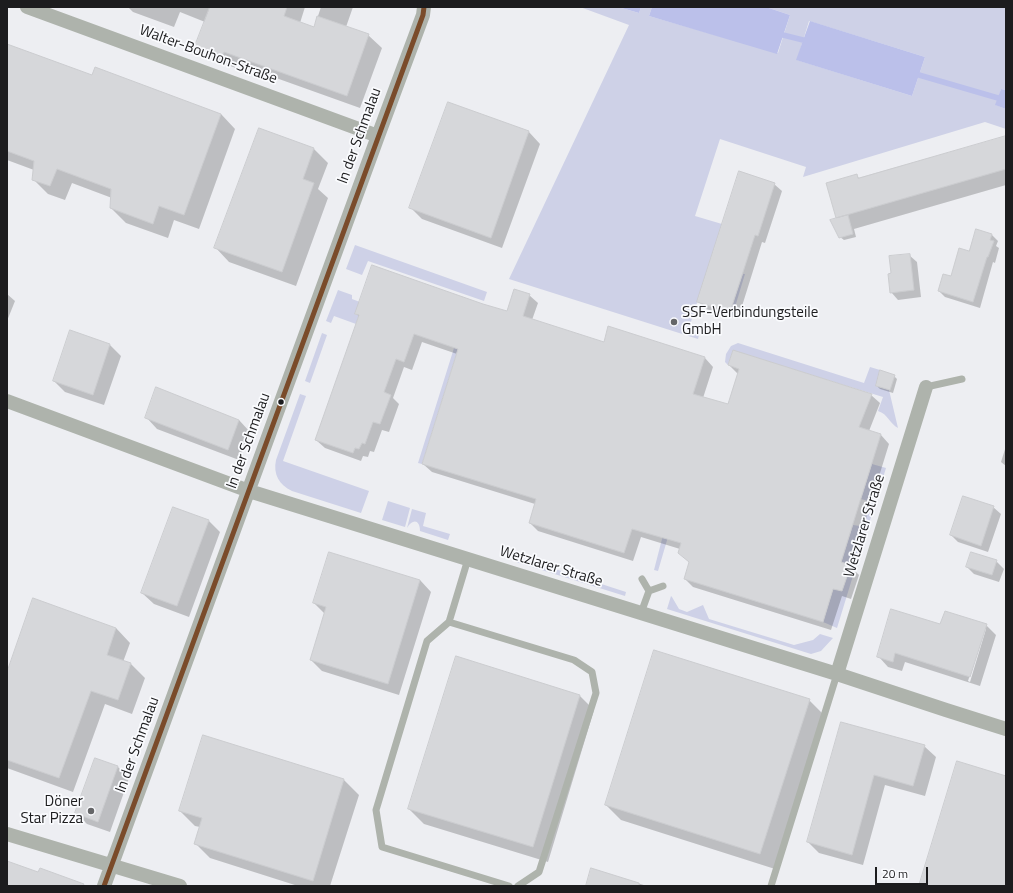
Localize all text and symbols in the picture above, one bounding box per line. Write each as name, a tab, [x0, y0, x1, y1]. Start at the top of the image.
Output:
street label: Walter-Bouhon-Straße	[137, 22, 279, 88]
street label: In der Schmalau	[334, 86, 386, 186]
place label: SSF-Verbindungsteile GmbH	[682, 304, 818, 339]
marker: SSF-Verbindungsteile GmbH	[669, 317, 679, 327]
street label: In der Schmalau	[223, 391, 275, 491]
unlabelled marker	[276, 397, 286, 407]
street label: Wetzlarer Straße	[841, 472, 889, 580]
street label: Wetzlarer Straße	[497, 543, 605, 591]
street label: In der Schmalau	[112, 695, 164, 795]
place label: Döner Star Pizza	[20, 793, 83, 828]
marker: Döner Star Pizza	[86, 806, 96, 816]
scale bar	[877, 859, 930, 885]
text: 20 m	[882, 864, 908, 883]

